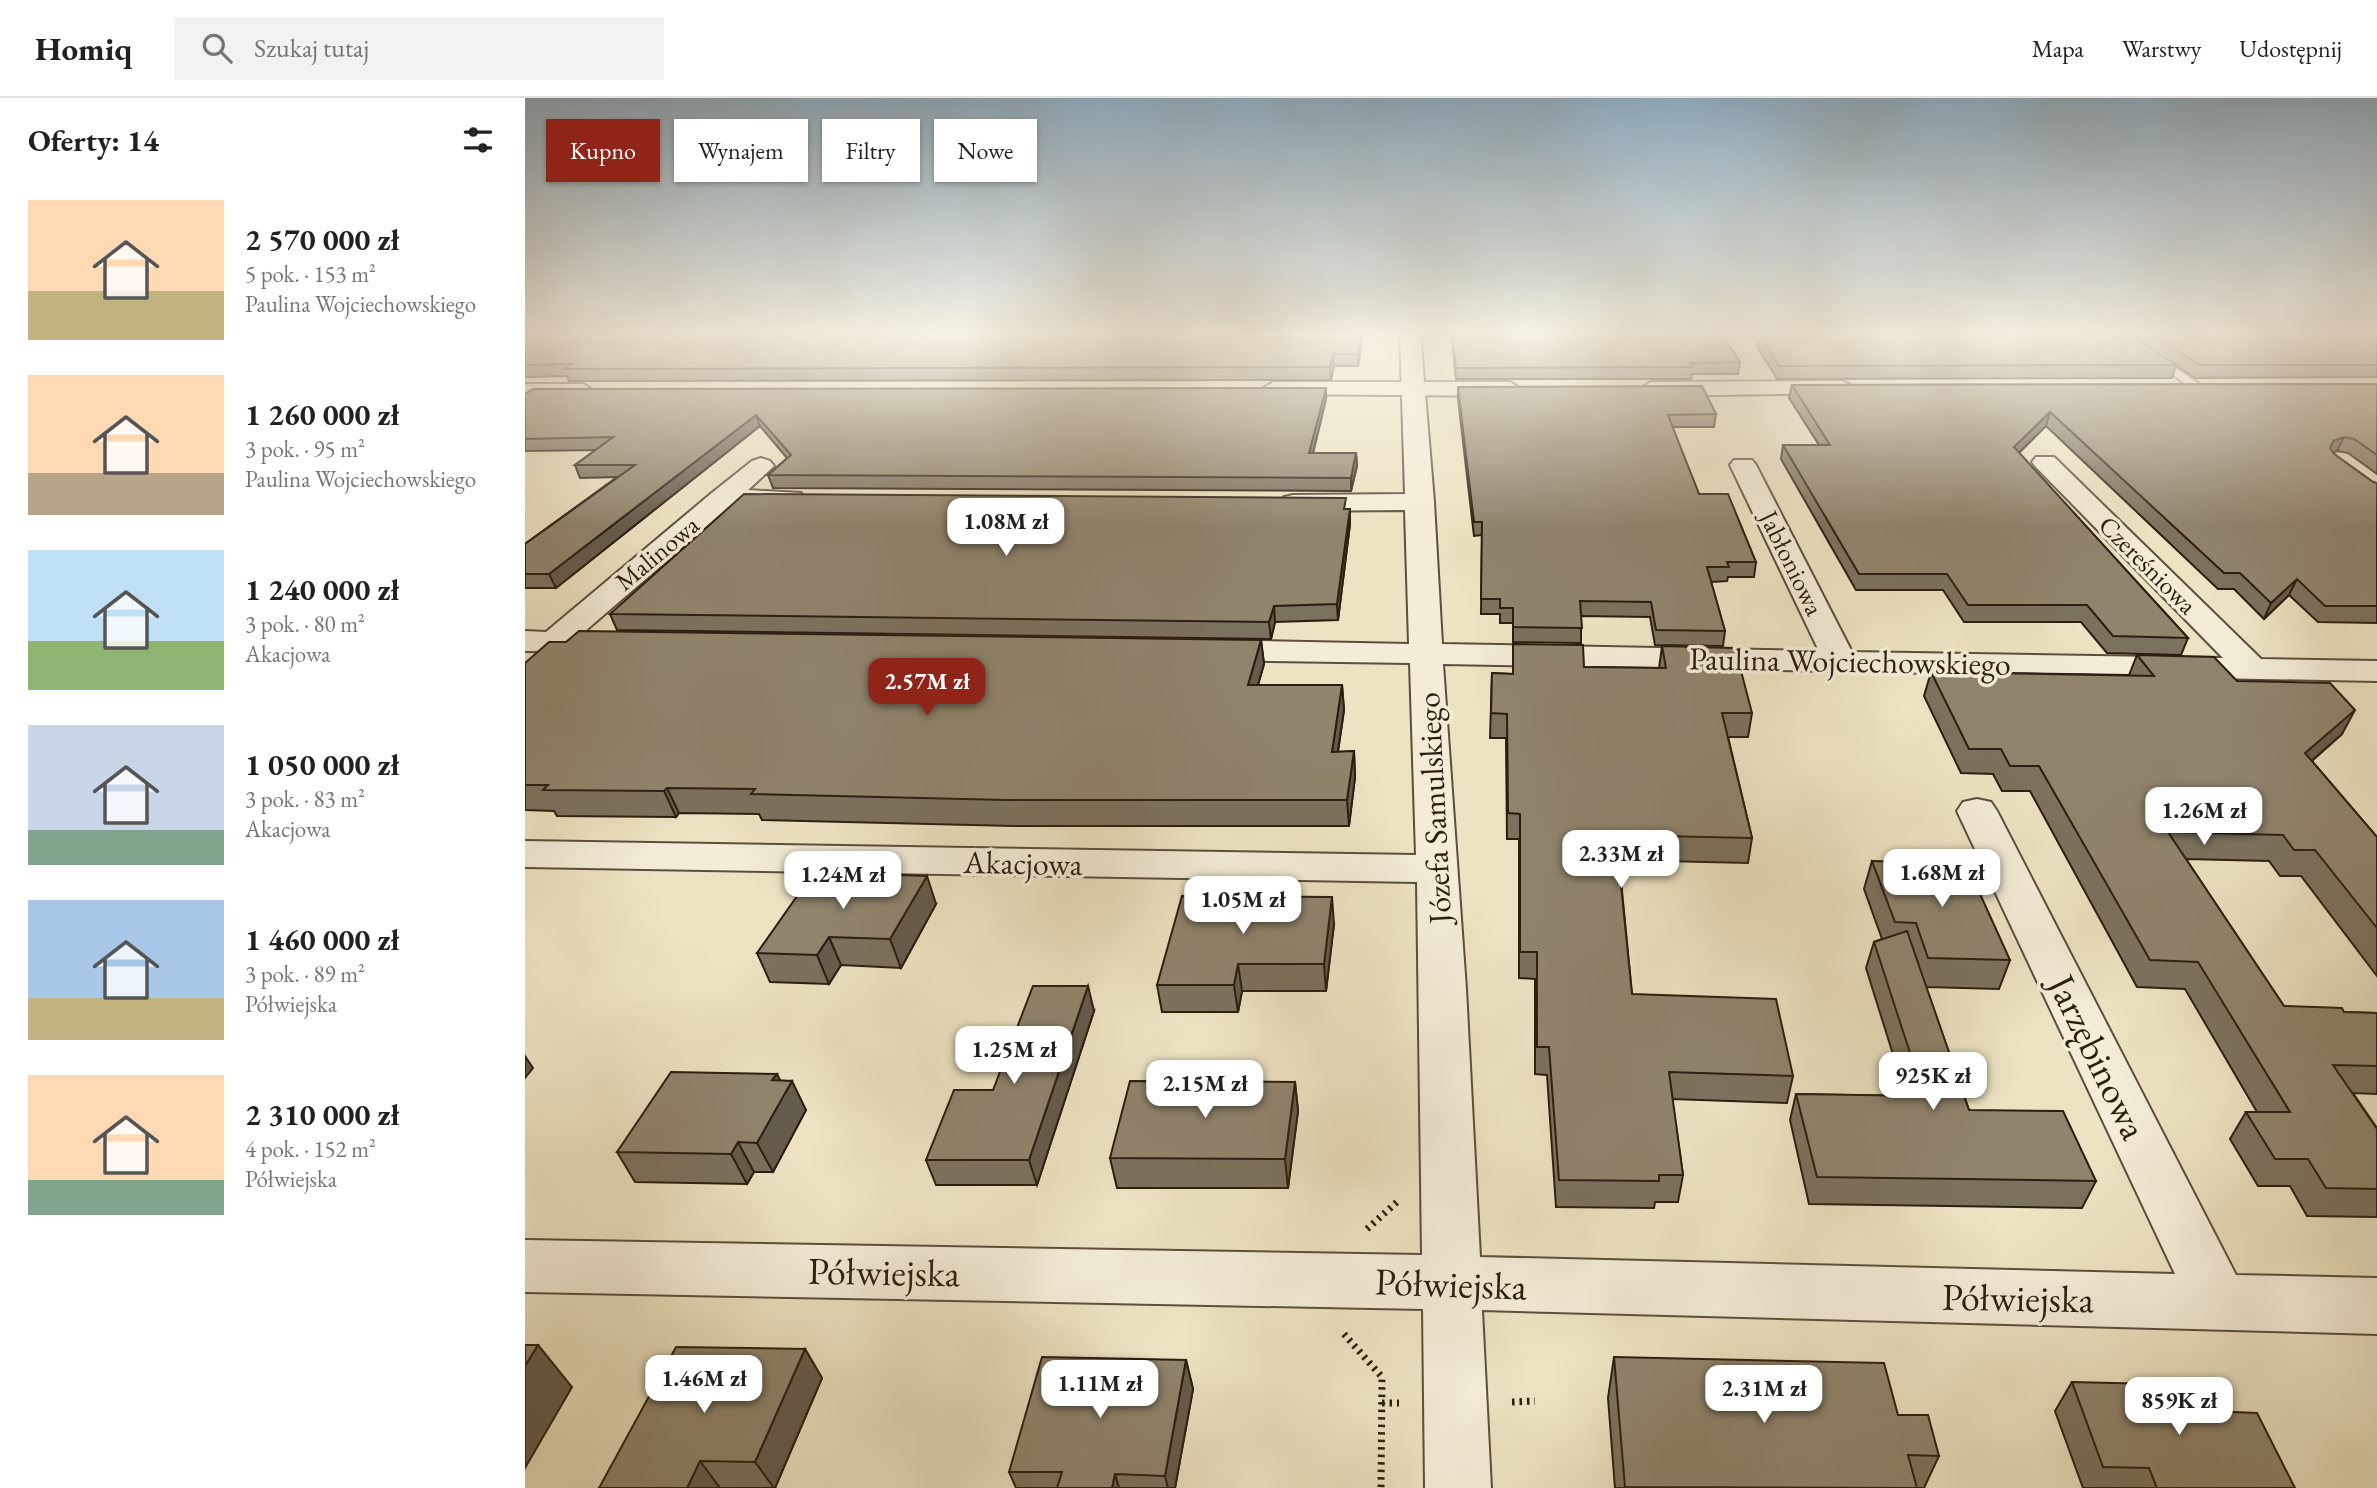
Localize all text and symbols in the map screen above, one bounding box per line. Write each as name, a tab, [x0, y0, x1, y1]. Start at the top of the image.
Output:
search box	[174, 17, 664, 80]
text: Homiq	[35, 27, 132, 70]
icon: search	[198, 29, 236, 67]
text: Szukaj tutaj	[254, 31, 369, 65]
text: Mapa	[2032, 33, 2084, 64]
text: Warstwy	[2122, 33, 2201, 64]
text: Udostępnij	[2239, 33, 2342, 64]
chip: Kupno	[546, 119, 660, 182]
chip: Wynajem	[674, 119, 808, 182]
chip: Filtry	[822, 119, 920, 182]
chip: Nowe	[934, 119, 1037, 182]
text: Oferty: 14	[28, 121, 159, 160]
icon: filters	[459, 121, 497, 159]
text: 2 570 000 zł	[245, 220, 399, 259]
icon: home	[84, 228, 168, 312]
text: 5 pok. · 153 m²	[245, 259, 376, 289]
text: Paulina Wojciechowskiego	[245, 289, 476, 319]
text: 1 260 000 zł	[245, 395, 399, 434]
icon: home	[84, 403, 168, 487]
text: 3 pok. · 95 m²	[245, 434, 365, 464]
text: Paulina Wojciechowskiego	[245, 464, 476, 494]
pin: 1.08M zł	[934, 498, 1078, 558]
street label: Jabłoniowa	[1751, 503, 1832, 622]
text: 1.08M zł	[963, 506, 1049, 536]
street label: Malinowa	[608, 507, 707, 598]
street label: Czereśniowa	[2091, 508, 2205, 622]
text: 1 240 000 zł	[245, 570, 399, 609]
icon: home	[84, 578, 168, 662]
text: 3 pok. · 80 m²	[245, 609, 365, 639]
street label: Paulina Wojciechowskiego	[1689, 637, 2011, 685]
text: Akacjowa	[245, 639, 331, 669]
pin: 2.57M zł	[855, 658, 999, 718]
text: 2.57M zł	[884, 666, 970, 696]
street label: Józefa Samulskiego	[1407, 691, 1461, 928]
text: 1 050 000 zł	[245, 745, 399, 784]
icon: home	[84, 753, 168, 837]
text: 3 pok. · 83 m²	[245, 784, 365, 814]
pin: 1.26M zł	[2132, 788, 2276, 847]
text: 1.26M zł	[2161, 795, 2247, 825]
text: Akacjowa	[245, 814, 331, 844]
pin: 2.33M zł	[1549, 830, 1693, 890]
text: 2.33M zł	[1578, 838, 1664, 868]
street label: Akacjowa	[962, 841, 1083, 885]
pin: 1.68M zł	[1870, 850, 2014, 909]
pin: 1.24M zł	[771, 852, 915, 911]
text: 1.68M zł	[1899, 857, 1985, 887]
text: 1.24M zł	[800, 859, 886, 889]
pin: 1.05M zł	[1171, 876, 1315, 936]
text: 1.05M zł	[1200, 884, 1286, 914]
text: 1 460 000 zł	[245, 920, 399, 959]
icon: home	[84, 928, 168, 1012]
text: 3 pok. · 89 m²	[245, 959, 365, 989]
street label: Jarzębinowa	[2036, 964, 2160, 1148]
text: Półwiejska	[245, 989, 337, 1019]
pin: 1.25M zł	[942, 1026, 1086, 1086]
text: 1.25M zł	[971, 1034, 1057, 1064]
pin: 925K zł	[1868, 1052, 1998, 1112]
pin: 2.15M zł	[1133, 1060, 1277, 1120]
text: 925K zł	[1895, 1060, 1971, 1090]
text: 2.15M zł	[1162, 1068, 1248, 1098]
text: 2 310 000 zł	[245, 1095, 399, 1134]
icon: home	[84, 1103, 168, 1187]
text: 4 pok. · 152 m²	[245, 1134, 376, 1164]
text: Półwiejska	[245, 1164, 337, 1194]
street label: Półwiejska	[808, 1246, 961, 1297]
street label: Półwiejska	[1374, 1256, 1529, 1311]
street label: Półwiejska	[1942, 1272, 2095, 1323]
pin: 1.46M zł	[632, 1356, 776, 1415]
pin: 1.11M zł	[1028, 1360, 1172, 1420]
text: 1.46M zł	[661, 1363, 747, 1393]
pin: 2.31M zł	[1692, 1366, 1836, 1425]
text: 1.11M zł	[1057, 1368, 1143, 1398]
text: 2.31M zł	[1721, 1373, 1807, 1403]
pin: 859K zł	[2114, 1378, 2244, 1437]
text: 859K zł	[2141, 1385, 2217, 1415]

